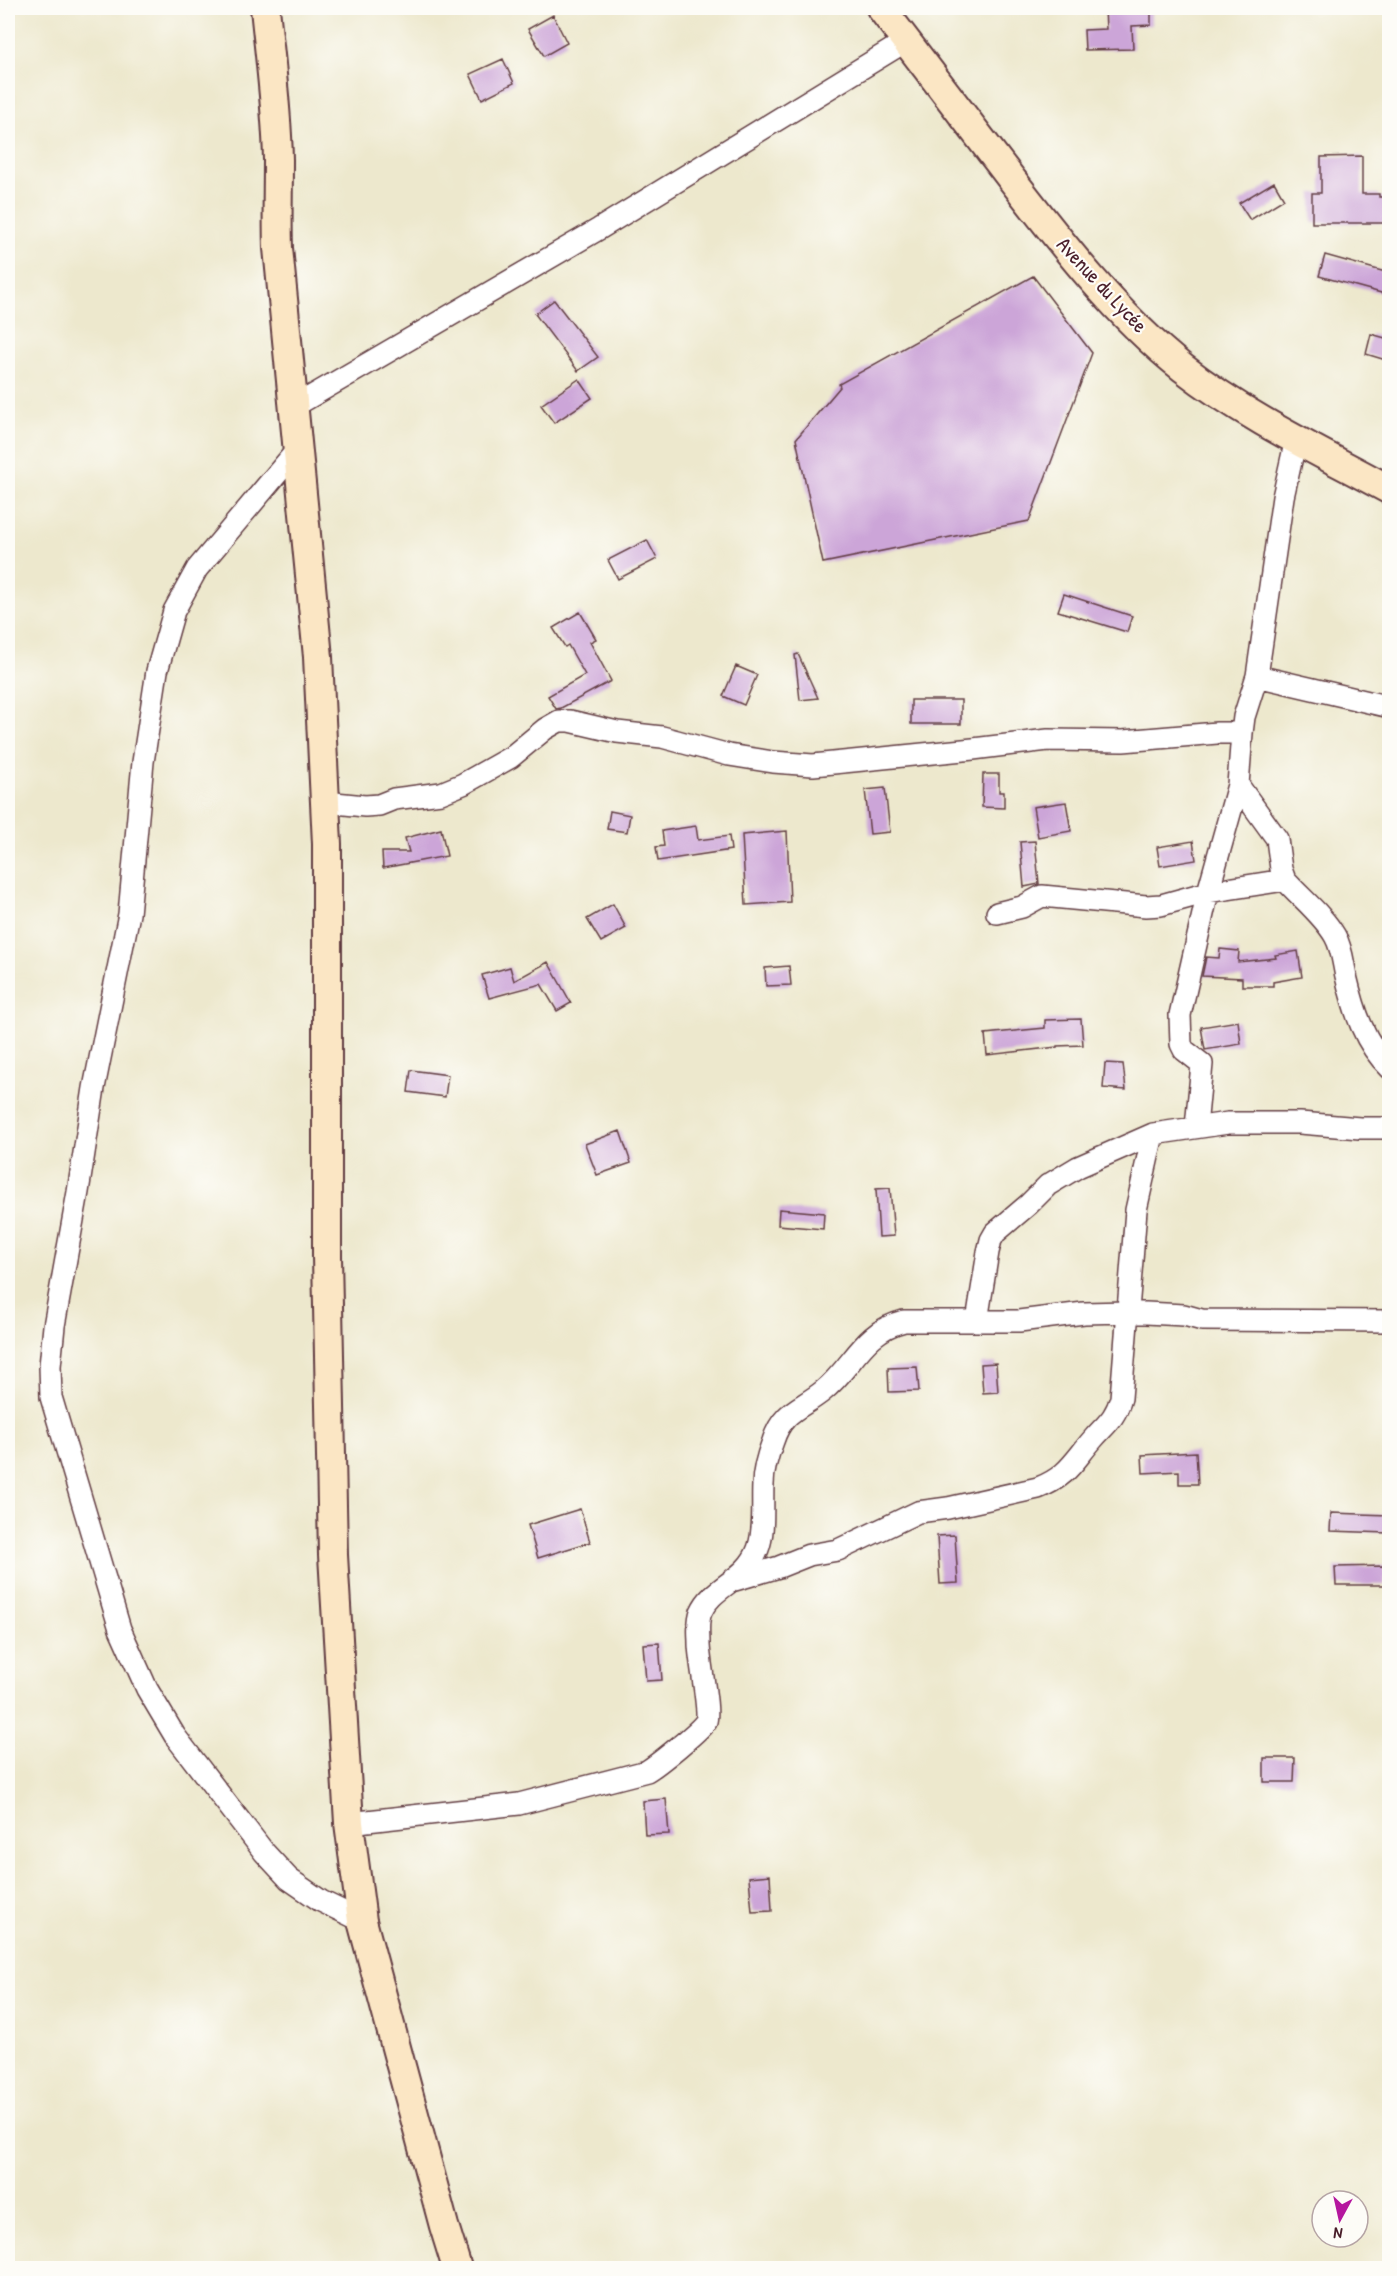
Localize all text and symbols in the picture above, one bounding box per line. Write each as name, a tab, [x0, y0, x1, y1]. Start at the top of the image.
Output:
street label: Avenue du Lycée	[1050, 230, 1154, 339]
north arrow	[1310, 2189, 1370, 2249]
text: N	[1332, 2222, 1344, 2245]

